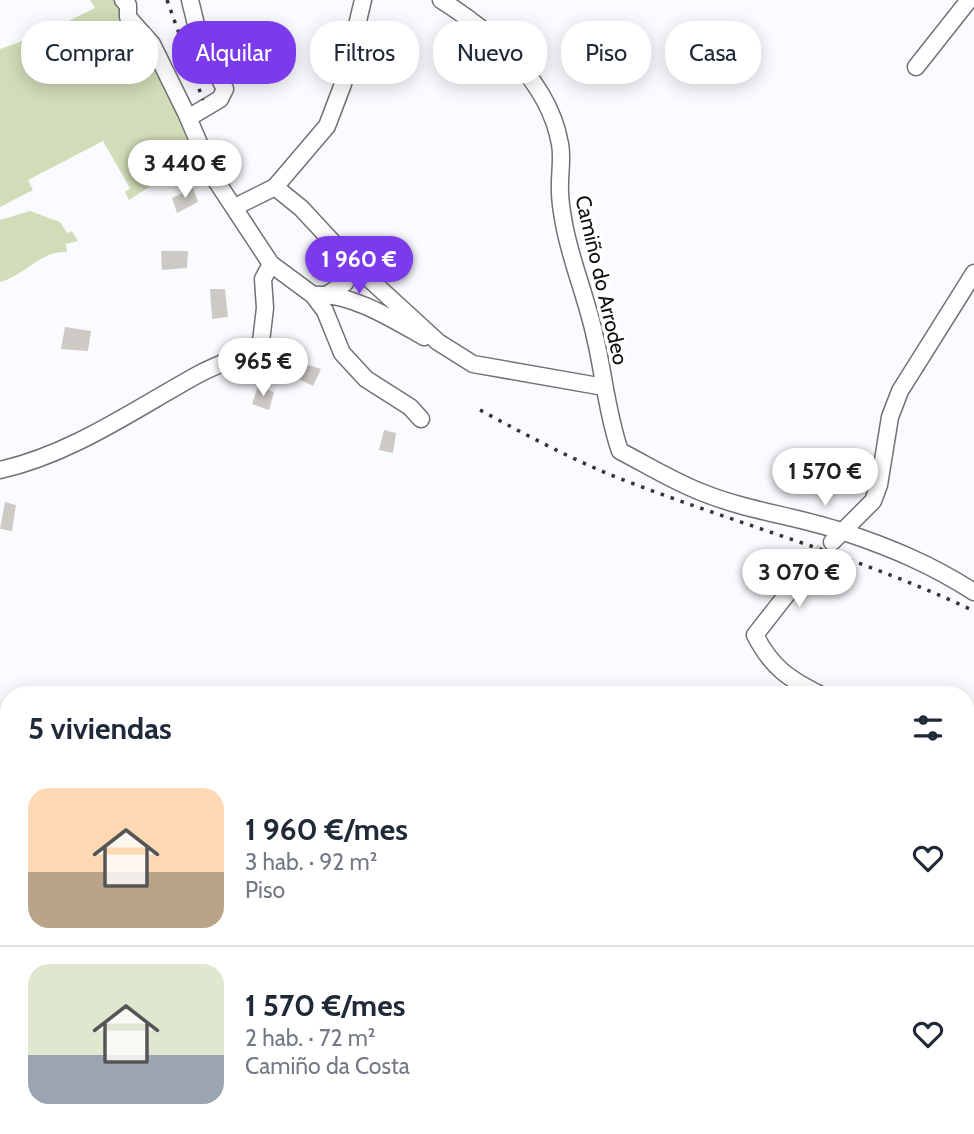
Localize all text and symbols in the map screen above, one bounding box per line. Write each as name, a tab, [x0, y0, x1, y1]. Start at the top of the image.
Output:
chip: Comprar	[21, 21, 158, 84]
chip: Alquilar	[172, 21, 296, 84]
chip: Filtros	[310, 21, 419, 84]
chip: Nuevo	[433, 21, 547, 84]
chip: Piso	[561, 21, 651, 84]
chip: Casa	[665, 21, 761, 84]
pin: 3 440 €	[120, 140, 250, 200]
text: 3 440 €	[144, 149, 226, 177]
street label: Camiño do Arrodeo	[570, 193, 634, 367]
pin: 1 960 €	[294, 236, 424, 296]
text: 1 960 €	[321, 245, 397, 273]
pin: 965 €	[214, 338, 312, 398]
text: 965 €	[234, 347, 292, 375]
pin: 1 570 €	[760, 448, 890, 508]
text: 1 570 €	[788, 457, 862, 485]
pin: 3 070 €	[734, 550, 864, 609]
text: 3 070 €	[758, 558, 840, 586]
icon: filters	[909, 709, 947, 747]
text: 5 viviendas	[28, 710, 172, 747]
text: 1 960 €/mes	[245, 811, 408, 848]
icon: home	[84, 816, 168, 900]
icon: heart	[909, 839, 947, 877]
text: 3 hab. · 92 m²	[245, 848, 377, 876]
text: Piso	[245, 876, 285, 904]
text: 1 570 €/mes	[245, 987, 405, 1024]
icon: home	[84, 992, 168, 1076]
icon: heart	[909, 1015, 947, 1053]
text: 2 hab. · 72 m²	[245, 1024, 376, 1052]
text: Camiño da Costa	[245, 1052, 410, 1080]

